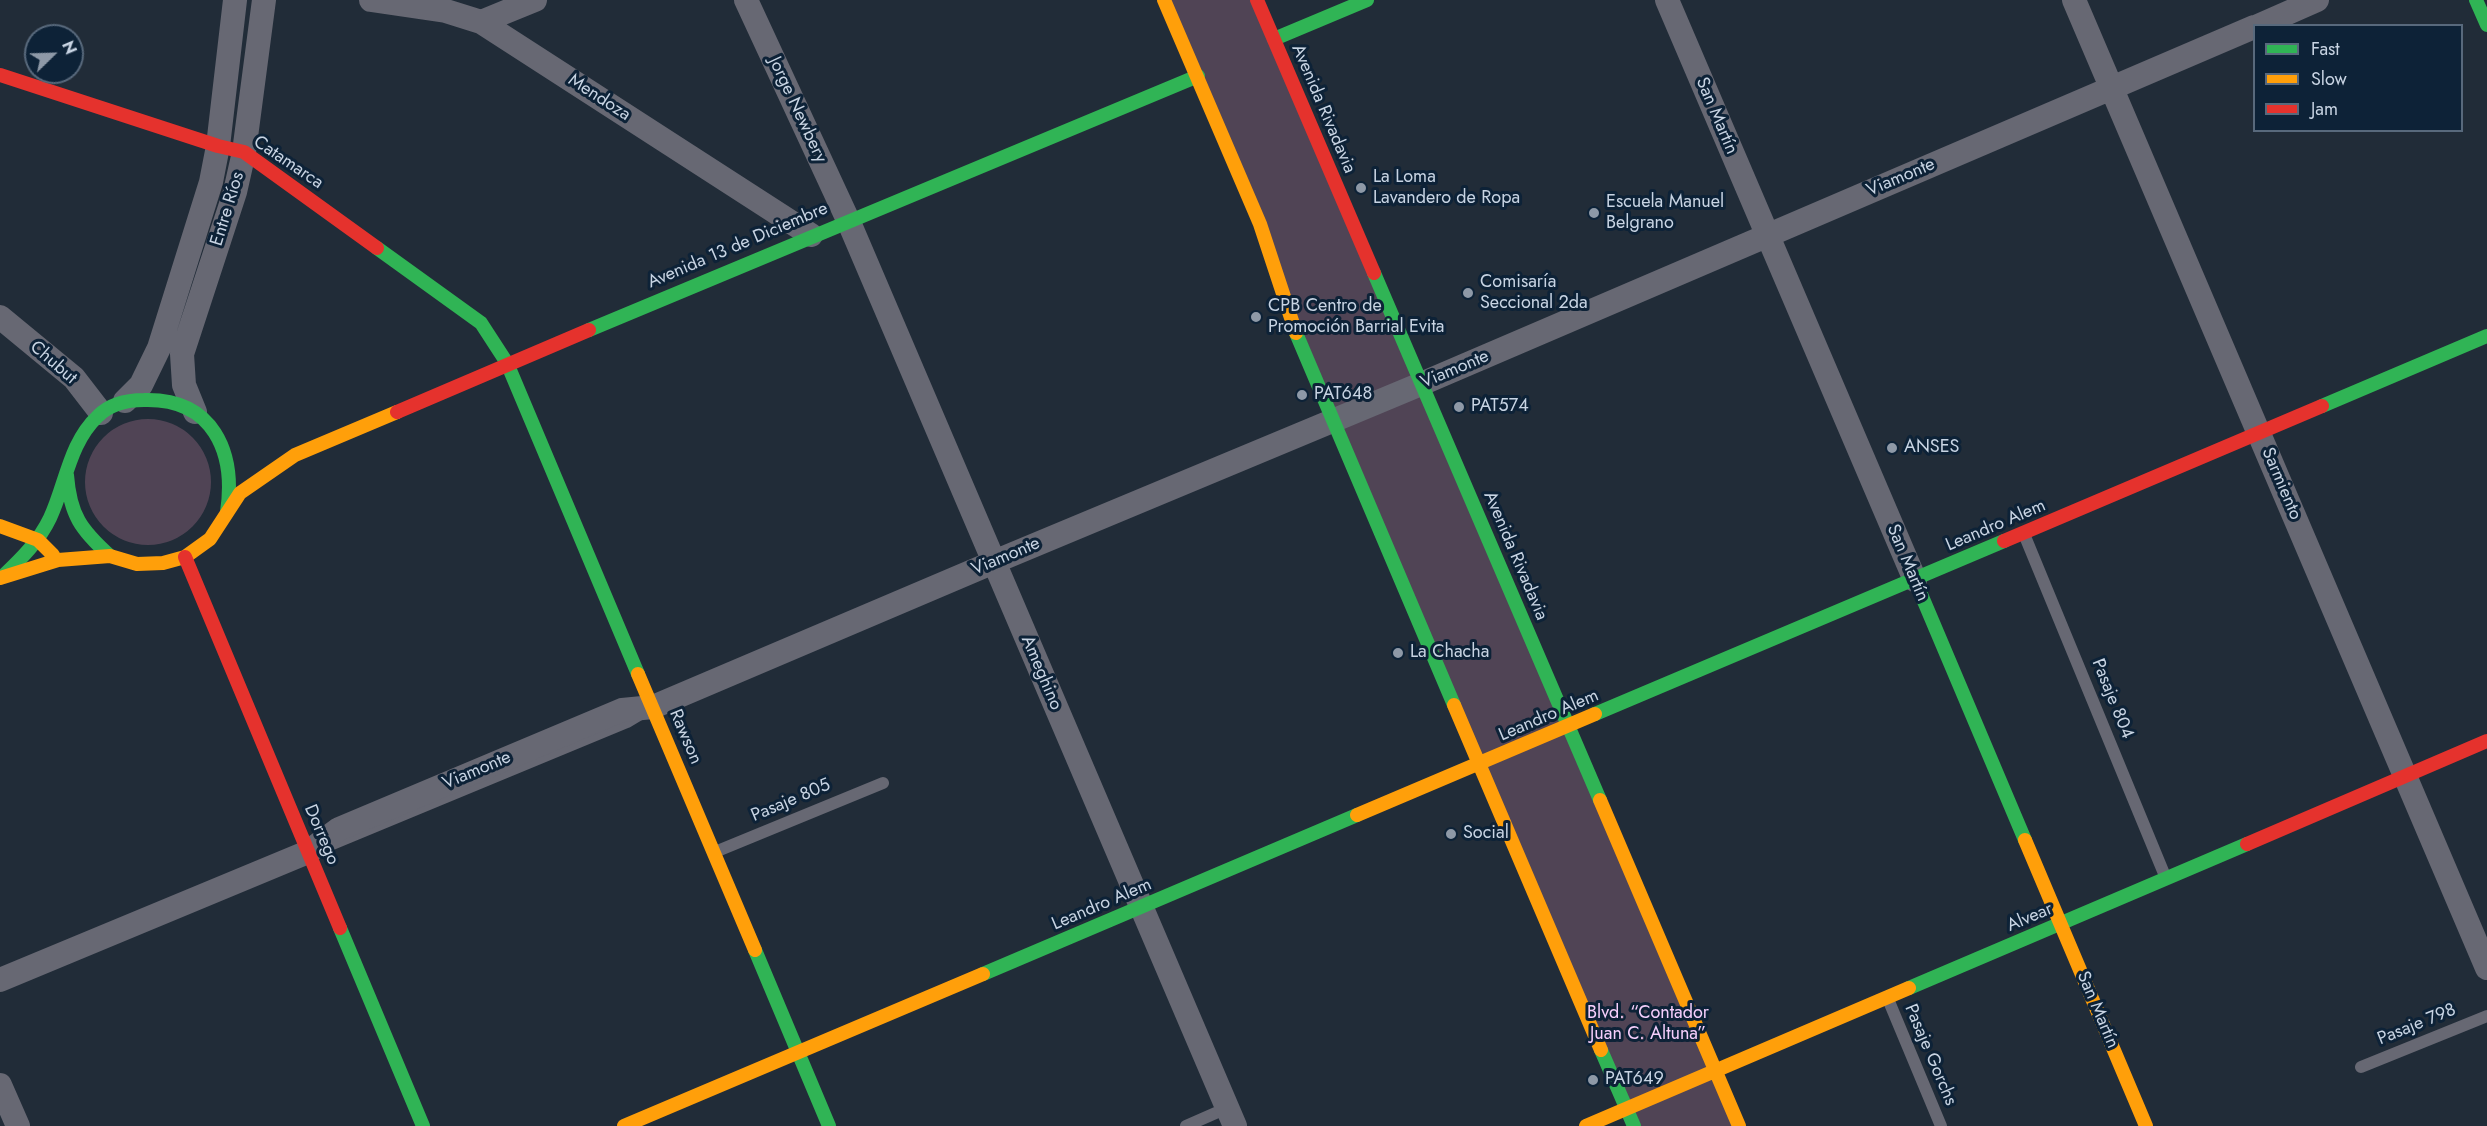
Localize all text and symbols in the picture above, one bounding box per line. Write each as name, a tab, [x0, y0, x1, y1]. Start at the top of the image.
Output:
north arrow	[24, 24, 84, 84]
legend	[2253, 24, 2463, 132]
text: Fast	[2311, 36, 2340, 62]
text: N	[56, 37, 82, 58]
street label: Avenida Rivadavia	[1286, 41, 1360, 177]
street label: Jorge Newbery	[763, 54, 831, 166]
text: Slow	[2311, 66, 2347, 92]
street label: Mendoza	[564, 70, 634, 126]
street label: San Martín	[1690, 74, 1742, 158]
text: Jam	[2311, 96, 2338, 122]
street label: Catamarca	[249, 132, 327, 194]
street label: Viamonte	[1864, 154, 1938, 202]
place label: La Loma Lavandero de Ropa	[1373, 167, 1520, 210]
street label: Entre Ríos	[207, 169, 249, 249]
marker: La Loma Lavandero de Ropa	[1354, 181, 1368, 195]
place label: Escuela Manuel Belgrano	[1606, 192, 1724, 234]
street label: Avenida 13 de Diciembre	[645, 198, 831, 294]
marker: Escuela Manuel Belgrano	[1587, 206, 1601, 220]
place label: Comisaría Seccional 2da	[1480, 272, 1588, 314]
marker: Comisaría Seccional 2da	[1461, 286, 1475, 300]
place label: CPB Centro de Promoción Barrial Evita	[1268, 296, 1444, 338]
marker: CPB Centro de Promoción Barrial Evita	[1249, 310, 1263, 324]
street label: Chubut	[25, 337, 81, 389]
street label: Viamonte	[1418, 346, 1492, 394]
place label: PAT648	[1314, 384, 1372, 406]
marker: PAT648	[1295, 388, 1309, 402]
place label: PAT574	[1471, 396, 1529, 418]
marker: PAT574	[1452, 400, 1466, 414]
place label: ANSES	[1904, 437, 1959, 459]
marker: ANSES	[1885, 441, 1899, 455]
street label: Sarmiento	[2256, 445, 2306, 523]
street label: Avenida Rivadavia	[1478, 488, 1552, 624]
street label: Leandro Alem	[1943, 495, 2049, 557]
street label: San Martín	[1881, 521, 1933, 605]
street label: Viamonte	[969, 533, 1043, 581]
street label: Ameghino	[1016, 632, 1066, 714]
place label: La Chacha	[1410, 642, 1489, 664]
marker: La Chacha	[1391, 646, 1405, 660]
street label: Pasaje 804	[2086, 656, 2138, 742]
street label: Leandro Alem	[1496, 685, 1602, 747]
street label: Rawson	[664, 706, 706, 768]
street label: Viamonte	[440, 747, 514, 795]
street label: Pasaje 805	[748, 775, 834, 827]
street label: Dorrego	[299, 802, 343, 868]
place label: Social	[1463, 823, 1509, 845]
marker: Social	[1444, 827, 1458, 841]
street label: Leandro Alem	[1049, 874, 1155, 936]
street label: Alvear	[2004, 899, 2056, 937]
street label: San Martín	[2071, 968, 2123, 1052]
street label: Pasaje 798	[2375, 999, 2459, 1051]
street label: Pasaje Gorchs	[1899, 1001, 1961, 1109]
park label: Blvd. “Contador Juan C. Altuna”	[1587, 1003, 1709, 1046]
place label: PAT649	[1605, 1069, 1664, 1091]
marker: PAT649	[1586, 1073, 1600, 1087]

